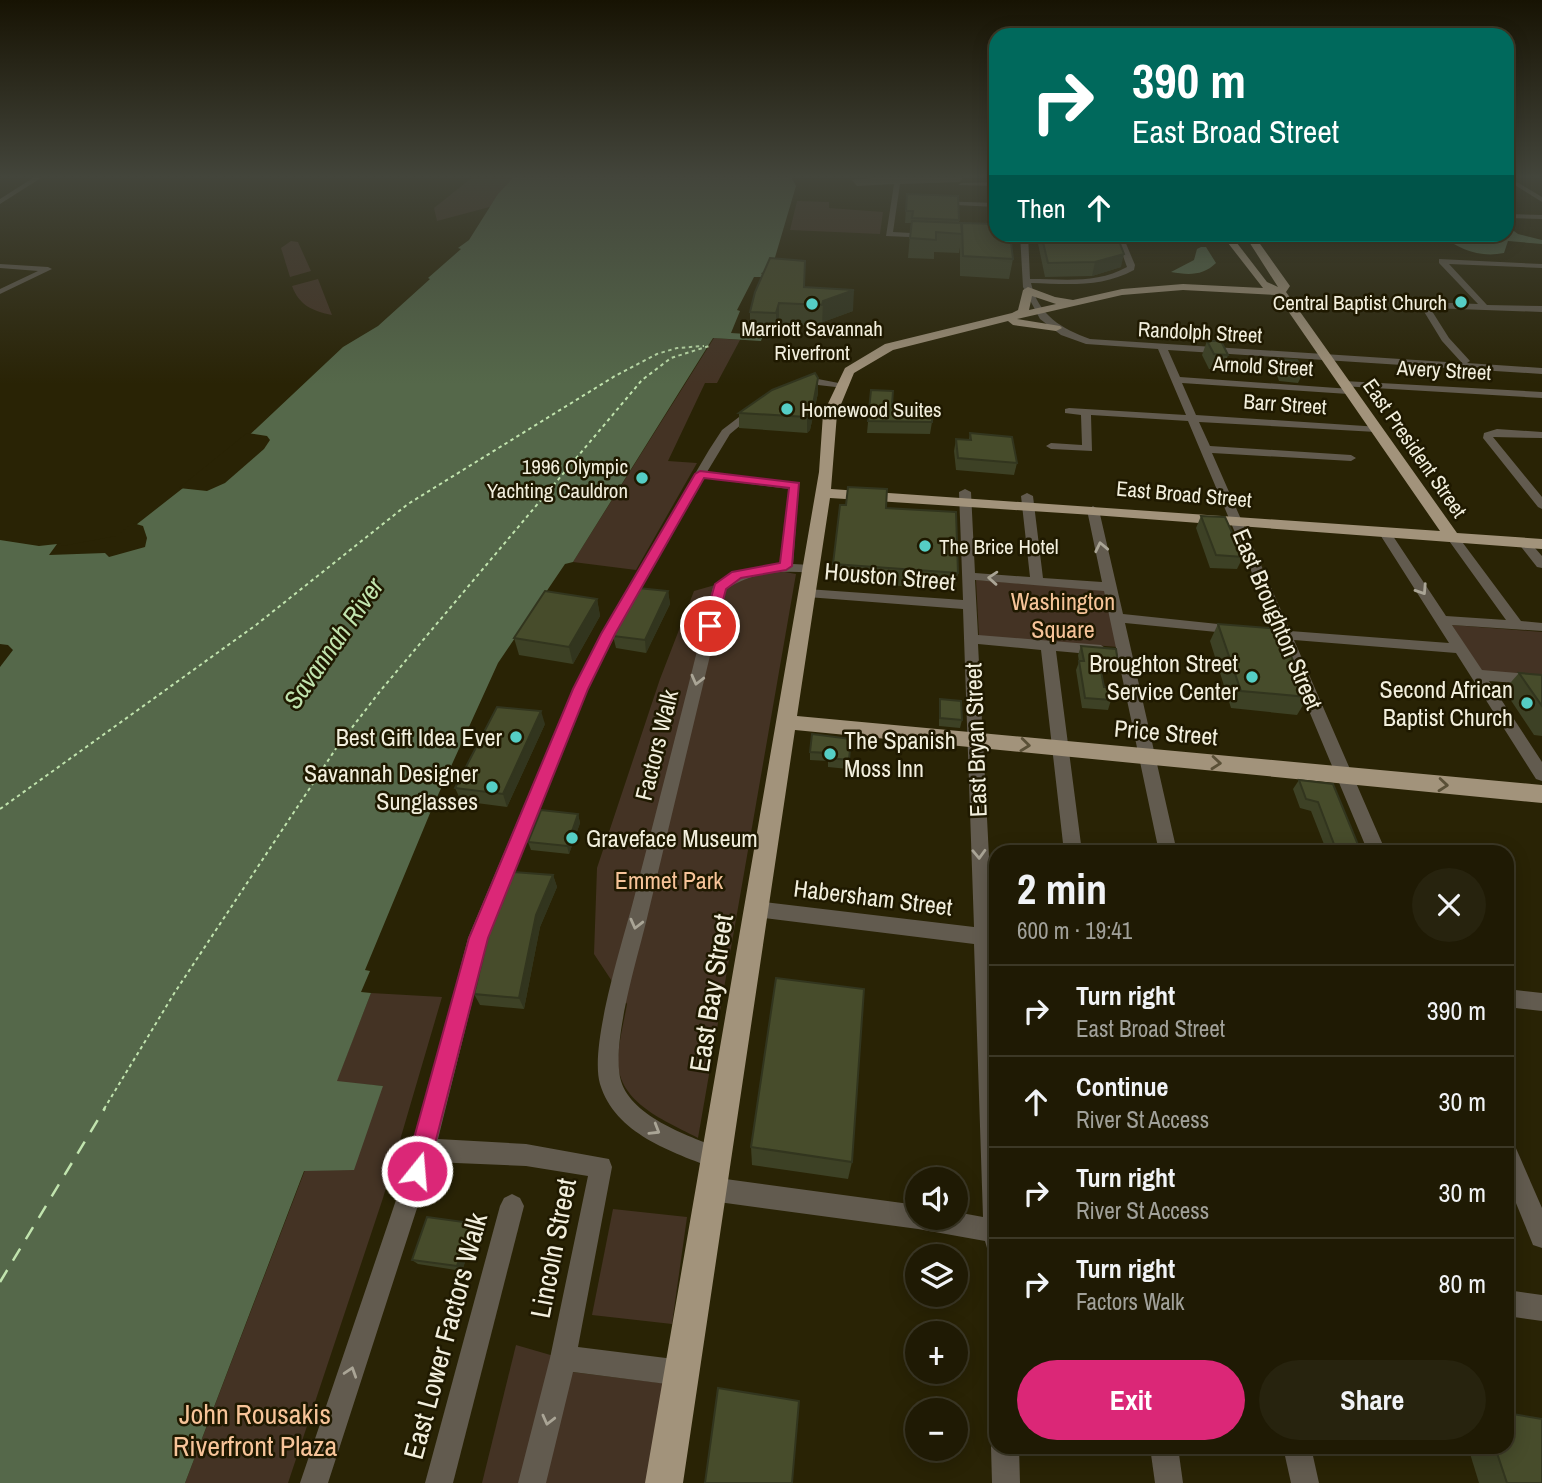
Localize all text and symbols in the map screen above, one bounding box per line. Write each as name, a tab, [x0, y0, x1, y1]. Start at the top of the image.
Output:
text: 390 m	[1132, 47, 1246, 113]
icon: right	[1017, 56, 1108, 147]
text: East Broad Street	[1132, 110, 1339, 153]
icon: ahead	[1080, 189, 1118, 227]
text: Then	[1017, 191, 1066, 226]
place label: Central Baptist Church	[1273, 288, 1447, 317]
marker: Central Baptist Church	[1453, 294, 1469, 310]
marker: Marriott Savannah Riverfront	[804, 296, 820, 312]
place label: Marriott Savannah Riverfront	[741, 314, 883, 367]
street label: Randolph Street	[1137, 314, 1263, 350]
street label: Arnold Street	[1211, 349, 1314, 383]
street label: Avery Street	[1395, 353, 1492, 387]
street label: East President Street	[1356, 373, 1474, 524]
street label: Barr Street	[1242, 387, 1328, 421]
place label: Homewood Suites	[801, 395, 942, 424]
marker: Homewood Suites	[779, 401, 795, 417]
place label: 1996 Olympic Yachting Cauldron	[487, 452, 628, 505]
marker: 1996 Olympic Yachting Cauldron	[634, 470, 650, 486]
street label: East Broad Street	[1115, 474, 1253, 514]
street label: East Broughton Street	[1225, 524, 1331, 715]
place label: The Brice Hotel	[939, 532, 1059, 561]
marker: The Brice Hotel	[917, 538, 933, 554]
one-way arrow	[1094, 541, 1109, 553]
street label: Houston Street	[823, 554, 957, 598]
water label: Savannah River	[275, 570, 392, 716]
one-way arrow	[987, 571, 998, 586]
one-way arrow	[1413, 583, 1426, 596]
park label: Washington Square	[1011, 585, 1115, 645]
pin	[680, 596, 740, 656]
icon: arrive	[691, 607, 729, 645]
place label: Broughton Street Service Center	[1089, 647, 1239, 707]
street label: East Bryan Street	[956, 662, 994, 818]
marker: Broughton Street Service Center	[1244, 669, 1260, 685]
place label: Second African Baptist Church	[1380, 673, 1513, 733]
one-way arrow	[691, 674, 705, 686]
street label: Factors Walk	[627, 686, 685, 804]
marker: Second African Baptist Church	[1519, 695, 1535, 711]
street label: Price Street	[1113, 712, 1220, 753]
place label: Best Gift Idea Ever	[336, 721, 502, 753]
place label: The Spanish Moss Inn	[844, 724, 956, 784]
marker: Best Gift Idea Ever	[508, 729, 524, 745]
one-way arrow	[1020, 737, 1031, 752]
marker: The Spanish Moss Inn	[822, 746, 838, 762]
one-way arrow	[1211, 755, 1222, 770]
place label: Savannah Designer Sunglasses	[304, 757, 478, 817]
one-way arrow	[1438, 777, 1449, 792]
marker: Savannah Designer Sunglasses	[484, 779, 500, 795]
place label: Graveface Museum	[586, 822, 758, 854]
marker: Graveface Museum	[564, 830, 580, 846]
one-way arrow	[972, 849, 987, 860]
text: 2 min	[1017, 861, 1107, 917]
park label: Emmet Park	[615, 864, 723, 896]
button: close	[1412, 868, 1486, 942]
street label: Habersham Street	[792, 871, 955, 923]
street label: East Bay Street	[680, 911, 742, 1075]
text: 600 m · 19:41	[1017, 915, 1132, 946]
one-way arrow	[630, 918, 644, 930]
text: Turn right	[1076, 978, 1175, 1013]
icon: right	[1017, 992, 1055, 1030]
text: 390 m	[1427, 993, 1486, 1028]
text: East Broad Street	[1076, 1013, 1225, 1044]
text: Continue	[1076, 1069, 1168, 1104]
icon: ahead	[1017, 1083, 1055, 1121]
text: 30 m	[1439, 1084, 1486, 1119]
text: River St Access	[1076, 1104, 1209, 1135]
one-way arrow	[647, 1122, 660, 1135]
position arrow	[380, 1134, 454, 1208]
text: Turn right	[1076, 1160, 1175, 1195]
map controls	[905, 1167, 968, 1461]
button: sound	[905, 1167, 968, 1230]
icon: right	[1017, 1174, 1055, 1212]
street label: Lincoln Street	[521, 1175, 585, 1321]
text: 30 m	[1439, 1175, 1486, 1210]
text: River St Access	[1076, 1195, 1209, 1226]
street label: East Lower Factors Walk	[394, 1208, 496, 1463]
button: layers	[905, 1244, 968, 1307]
text: Turn right	[1076, 1251, 1175, 1286]
icon: right	[1017, 1265, 1055, 1303]
text: 80 m	[1439, 1266, 1486, 1301]
text: Factors Walk	[1076, 1286, 1184, 1317]
button: +	[905, 1321, 968, 1384]
button: Exit	[1017, 1360, 1245, 1440]
button: Share	[1259, 1360, 1486, 1440]
one-way arrow	[343, 1366, 357, 1379]
park label: John Rousakis Riverfront Plaza	[173, 1395, 338, 1465]
button: −	[905, 1398, 968, 1461]
one-way arrow	[542, 1414, 556, 1426]

